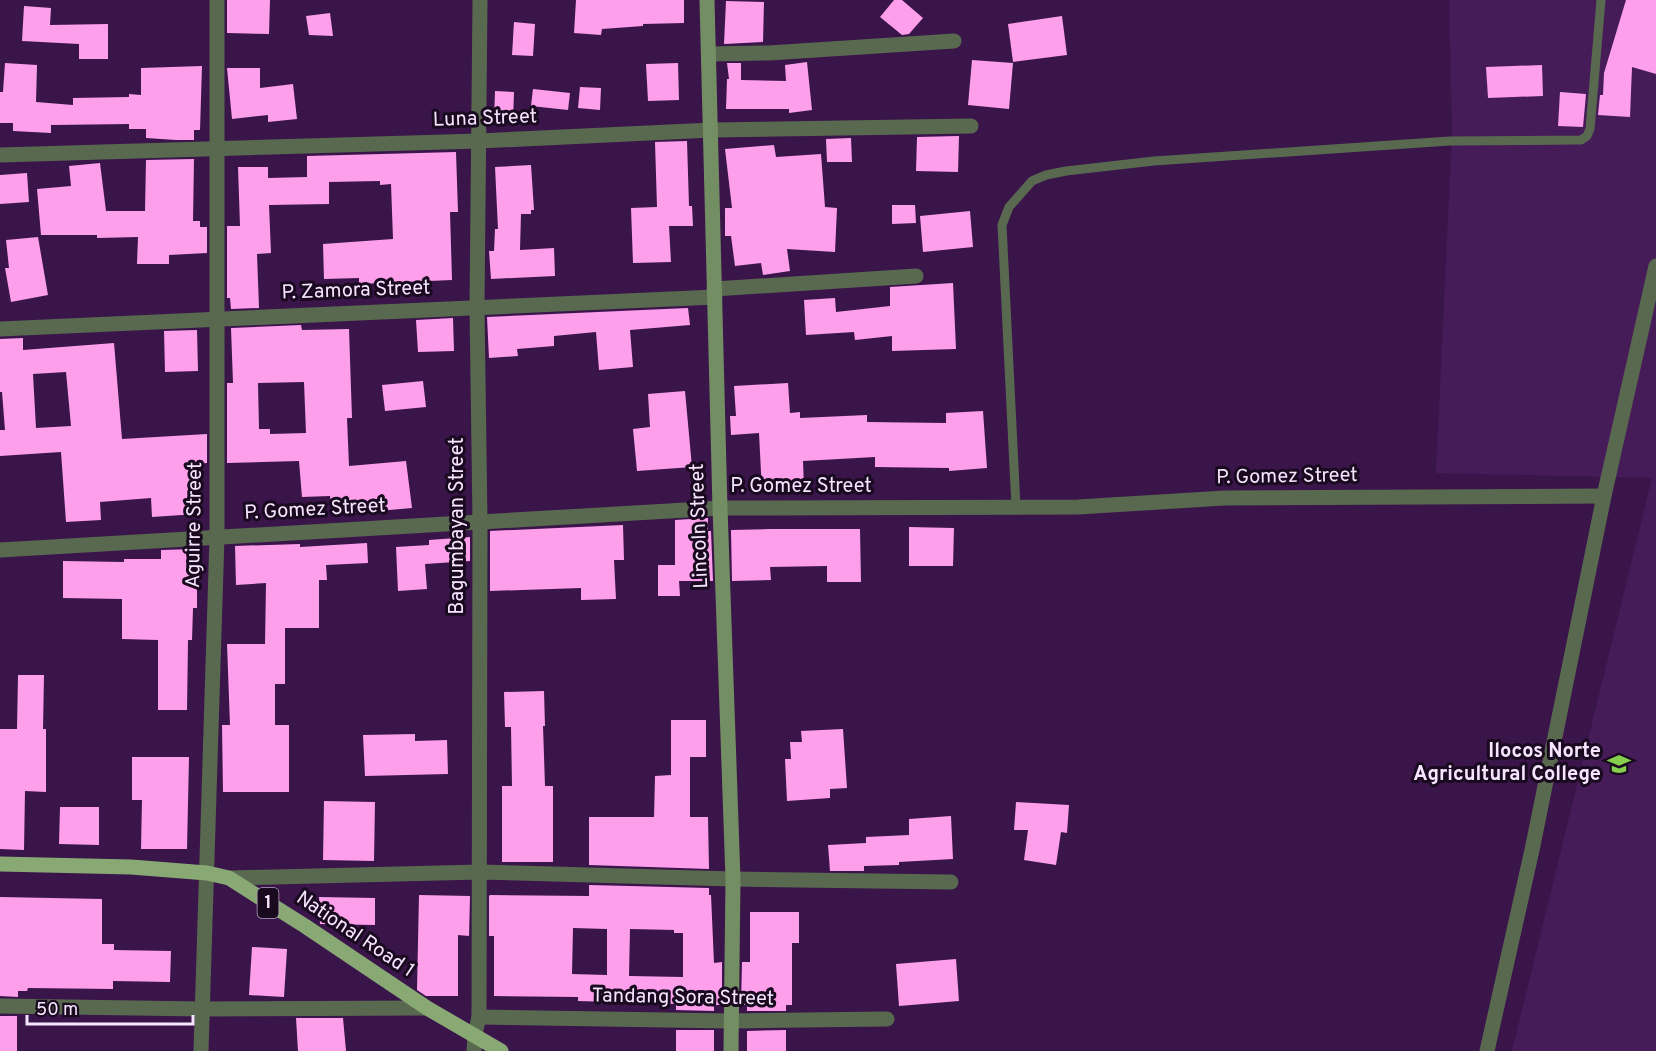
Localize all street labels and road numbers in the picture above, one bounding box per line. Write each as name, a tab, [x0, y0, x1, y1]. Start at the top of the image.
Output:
street label: Luna Street	[432, 104, 538, 134]
street label: P. Zamora Street	[281, 275, 431, 307]
street label: Bagumbayan Street	[445, 437, 471, 615]
street label: Aguirre Street	[181, 462, 209, 588]
street label: Lincoln Street	[685, 463, 715, 589]
street label: P. Gomez Street	[1216, 463, 1358, 491]
street label: P. Gomez Street	[730, 474, 872, 500]
street label: P. Gomez Street	[244, 493, 386, 527]
street label: National Road 1	[291, 886, 419, 984]
road number: 1	[258, 888, 278, 918]
street label: Tandang Sora Street	[591, 983, 775, 1013]

